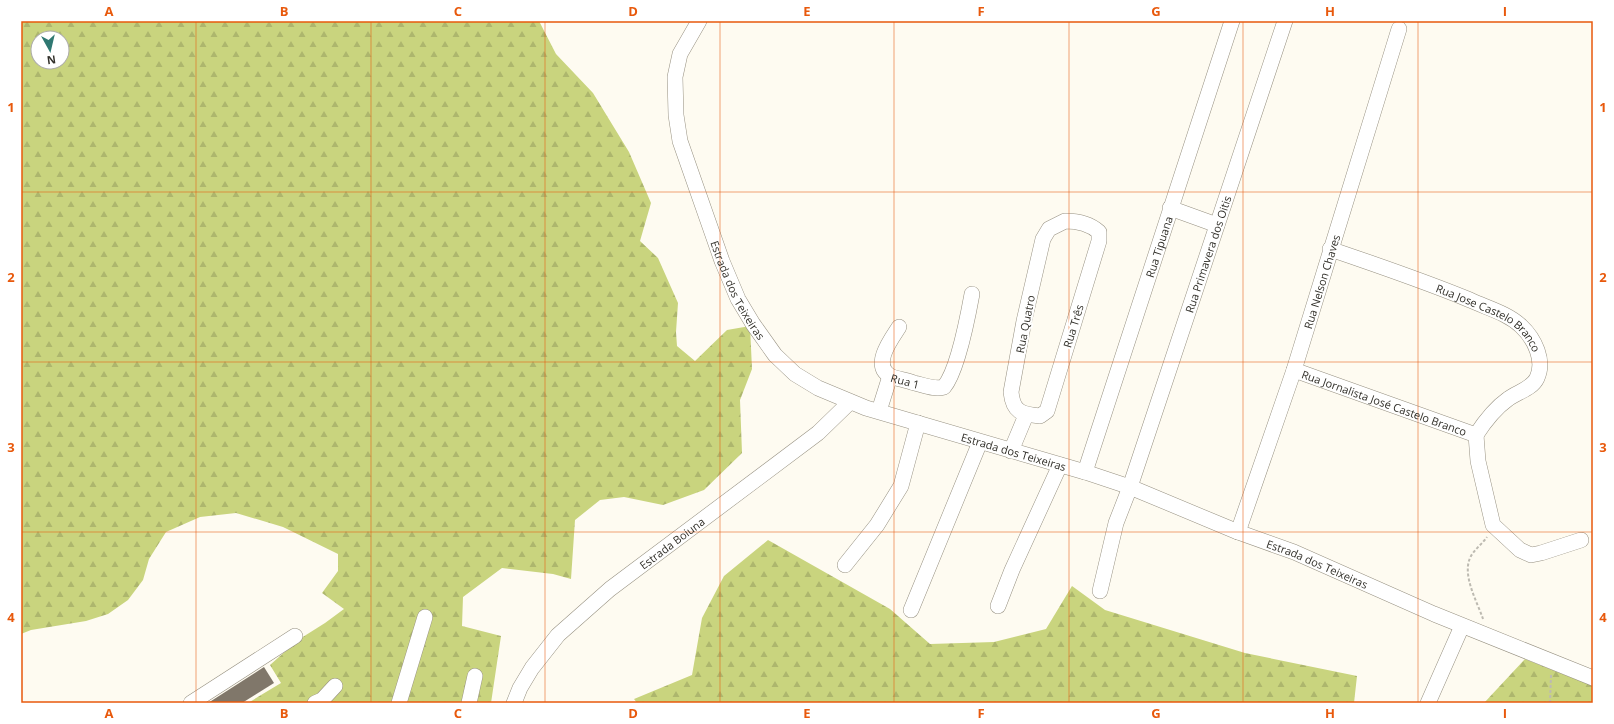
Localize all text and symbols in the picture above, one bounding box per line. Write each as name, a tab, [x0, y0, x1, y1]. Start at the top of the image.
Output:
text: A	[105, 2, 114, 20]
text: B	[280, 2, 289, 20]
text: C	[454, 2, 462, 20]
text: D	[628, 2, 638, 20]
text: E	[803, 2, 811, 20]
text: F	[977, 2, 985, 20]
text: G	[1151, 2, 1161, 20]
text: H	[1325, 2, 1335, 20]
text: I	[1503, 2, 1507, 20]
north arrow	[30, 30, 70, 70]
text: N	[46, 52, 57, 68]
text: 1	[7, 98, 15, 116]
text: 1	[1599, 98, 1607, 116]
street label: Rua Primavera dos Oitis	[1181, 193, 1234, 315]
street label: Rua Tipuana	[1141, 214, 1175, 279]
street label: Rua Nelson Chaves	[1300, 232, 1343, 331]
street label: Estrada dos Teixeiras	[708, 238, 769, 342]
text: 2	[7, 268, 15, 286]
text: 2	[1599, 268, 1607, 286]
street label: Rua Jose Castelo Branco	[1434, 280, 1545, 354]
street label: Rua Quatro	[1012, 293, 1038, 354]
street label: Rua Três	[1059, 303, 1087, 349]
street label: Rua Jornalista José Castelo Branco	[1300, 366, 1469, 439]
street label: Rua 1	[889, 369, 921, 391]
street label: Estrada dos Teixeiras	[960, 429, 1068, 474]
text: 3	[7, 438, 15, 456]
text: 3	[1599, 438, 1607, 456]
street label: Estrada Boiuna	[636, 513, 707, 572]
street label: Estrada dos Teixeiras	[1265, 535, 1370, 591]
text: 4	[7, 608, 15, 626]
text: 4	[1599, 608, 1607, 626]
text: A	[105, 704, 114, 722]
text: B	[280, 704, 289, 722]
text: C	[454, 704, 462, 722]
text: D	[628, 704, 638, 722]
text: E	[803, 704, 811, 722]
text: F	[977, 704, 985, 722]
text: G	[1151, 704, 1161, 722]
text: H	[1325, 704, 1335, 722]
text: I	[1503, 704, 1507, 722]

